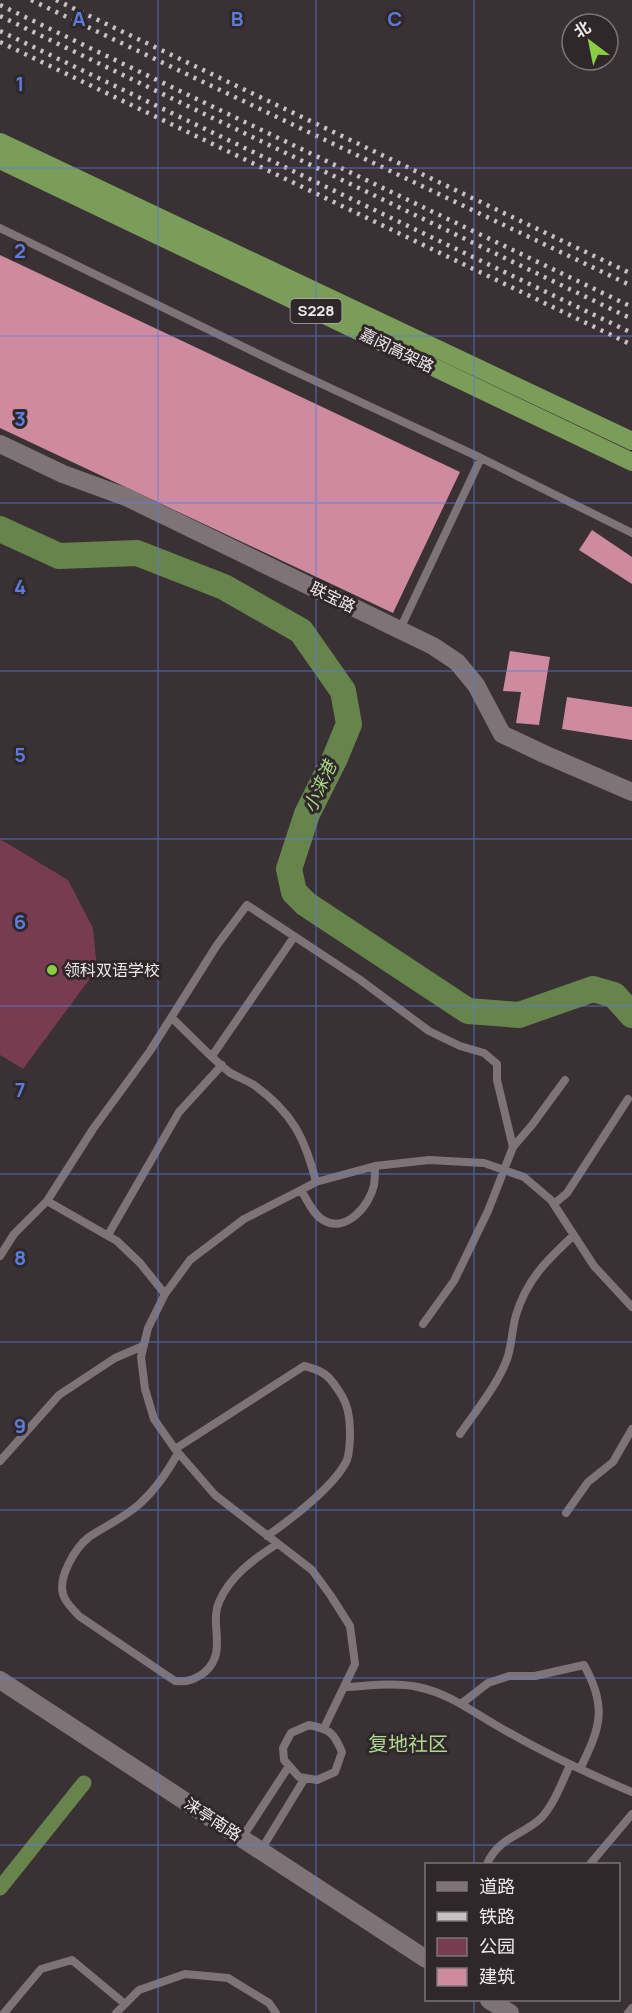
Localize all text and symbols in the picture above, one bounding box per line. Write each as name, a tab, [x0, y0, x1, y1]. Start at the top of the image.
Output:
text: A	[72, 5, 86, 32]
text: B	[231, 5, 244, 32]
text: C	[388, 5, 402, 32]
north arrow	[560, 12, 620, 72]
text: 北	[569, 16, 595, 43]
text: 1	[16, 70, 24, 97]
text: 2	[14, 237, 26, 264]
road number: S228	[290, 299, 342, 323]
street label: 嘉闵高架路	[356, 323, 438, 377]
text: 3	[14, 405, 26, 432]
text: 4	[14, 573, 26, 600]
street label: 联宝路	[307, 577, 359, 617]
text: 5	[14, 741, 26, 768]
water label: 小涞港	[297, 754, 342, 816]
text: 6	[14, 908, 26, 935]
place label: 领科双语学校	[64, 959, 160, 981]
marker: 领科双语学校	[45, 963, 59, 977]
text: 7	[15, 1076, 25, 1103]
text: 8	[14, 1244, 26, 1271]
text: 9	[14, 1412, 26, 1439]
district label: 复地社区	[368, 1730, 448, 1757]
street label: 涞亭南路	[180, 1792, 246, 1846]
legend	[425, 1863, 620, 2001]
text: 道路	[479, 1874, 515, 1898]
text: 铁路	[479, 1904, 515, 1928]
text: 公园	[479, 1934, 515, 1958]
text: 建筑	[479, 1964, 515, 1988]

